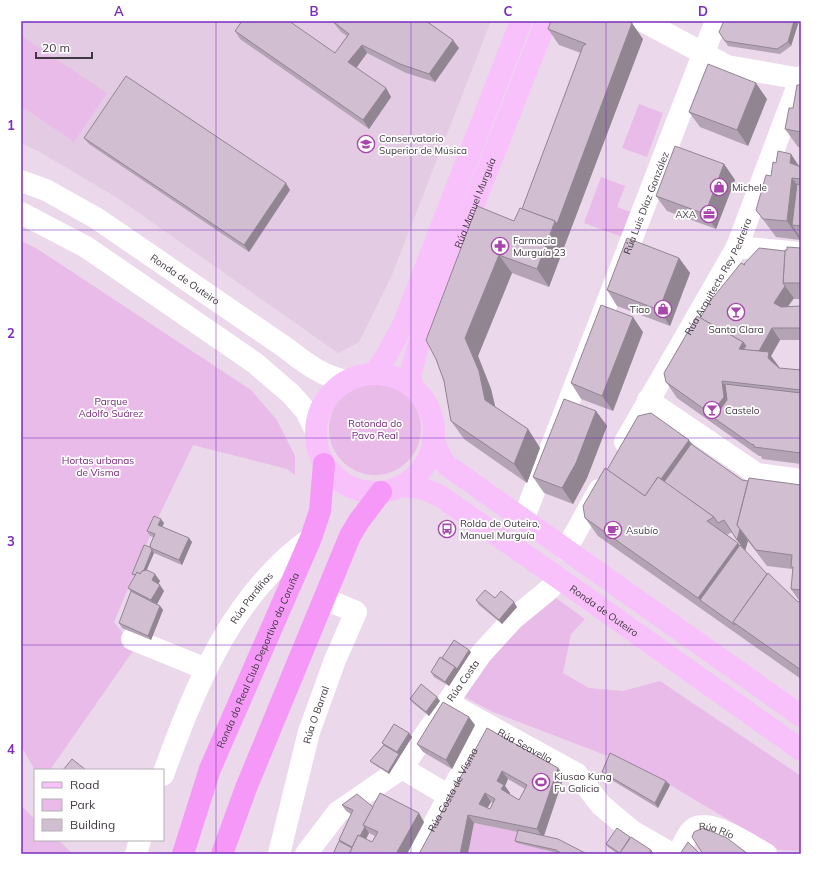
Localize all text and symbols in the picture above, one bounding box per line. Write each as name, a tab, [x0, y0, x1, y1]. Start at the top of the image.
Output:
text: A	[114, 3, 124, 19]
text: B	[310, 3, 319, 19]
text: C	[504, 3, 513, 19]
text: D	[698, 3, 708, 19]
scale bar	[36, 34, 92, 60]
text: 20 m	[42, 40, 70, 55]
text: 1	[7, 117, 15, 133]
place label: Conservatorio Superior de Música	[379, 132, 467, 157]
school or university icon: Conservatorio Superior de Música	[356, 134, 376, 154]
street label: Rúa Luis Díaz González	[620, 150, 671, 256]
street label: Rúa Manuel Murguía	[451, 156, 498, 250]
shop icon: Michele	[709, 177, 729, 197]
place label: Michele	[732, 181, 767, 194]
office icon: AXA	[699, 204, 719, 224]
place label: AXA	[675, 208, 697, 221]
street label: Rúa Arquitecto Rey Pedreira	[681, 216, 754, 337]
place label: Farmacia Murguía 23	[513, 234, 566, 259]
pharmacy icon: Farmacia Murguía 23	[490, 236, 510, 256]
street label: Ronda de Outeiro	[148, 251, 223, 308]
shop icon: Tiao	[653, 299, 673, 319]
bar icon: Santa Clara	[726, 302, 746, 322]
place label: Tiao	[630, 303, 650, 316]
place label: Santa Clara	[709, 323, 764, 336]
text: 2	[7, 325, 15, 341]
park label: Parque Adolfo Suárez	[78, 395, 144, 420]
bar icon: Castelo	[702, 400, 722, 420]
place label: Castelo	[725, 404, 760, 417]
park label: Rotonda do Pavo Real	[348, 417, 402, 442]
park label: Hortas urbanas de Visma	[62, 454, 134, 479]
place label: Rolda de Outeiro, Manuel Murguía	[460, 517, 540, 542]
bus stop icon: Rolda de Outeiro, Manuel Murguía	[437, 519, 457, 539]
cafe icon: Asubío	[603, 520, 623, 540]
place label: Asubío	[626, 524, 658, 537]
text: 3	[7, 533, 15, 549]
street label: Rúa Pardiñas	[227, 569, 275, 626]
street label: Ronda do Real Club Deportivo da Coruña	[213, 570, 302, 750]
street label: Ronda de Outeiro	[567, 582, 641, 639]
street label: Rúa Costa	[444, 657, 482, 704]
street label: Rúa O Barral	[300, 684, 332, 745]
street label: Rúa Seavella	[495, 725, 555, 766]
text: 4	[7, 741, 15, 757]
street label: Rúa Costa de Visma	[425, 745, 480, 834]
legend	[34, 769, 164, 841]
place label: Kiusao Kung Fu Galicia	[554, 770, 612, 795]
sports icon: Kiusao Kung Fu Galicia	[531, 772, 551, 792]
text: Road	[70, 777, 99, 792]
text: Park	[70, 797, 96, 812]
text: Building	[70, 817, 115, 832]
street label: Rúa Río	[699, 819, 737, 842]

